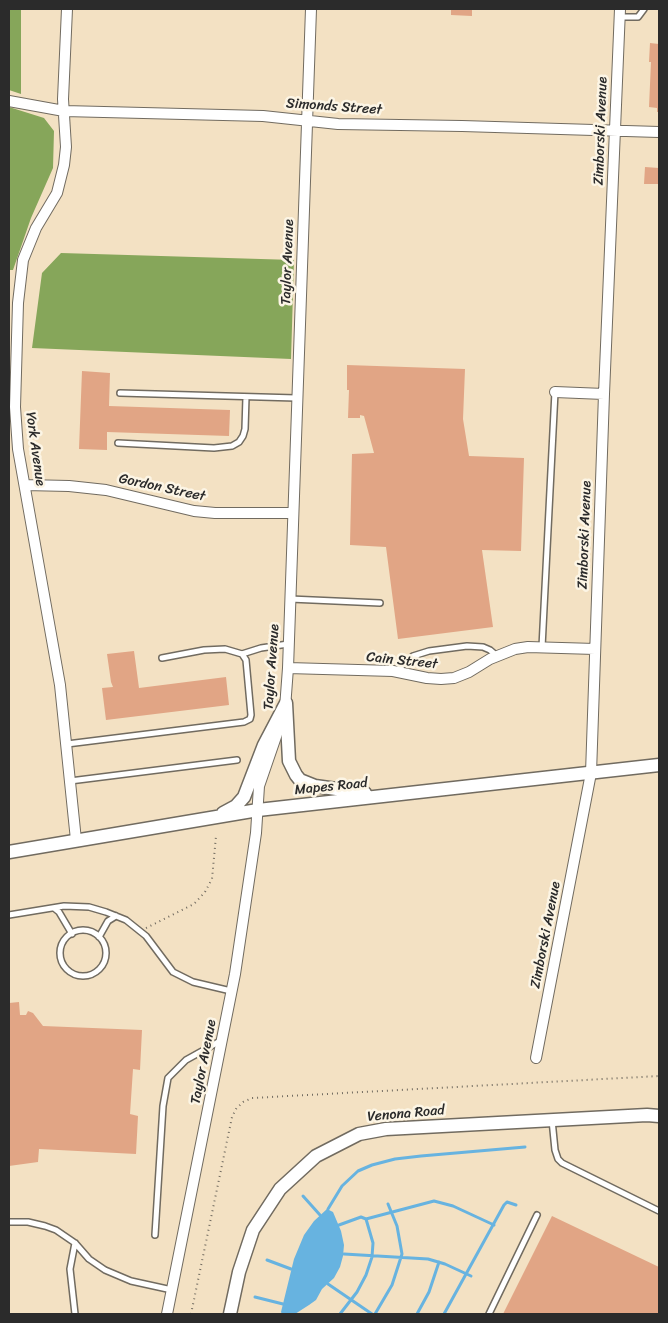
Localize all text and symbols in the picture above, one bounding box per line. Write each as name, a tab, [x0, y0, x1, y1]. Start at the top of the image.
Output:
street label: Zimborski Avenue	[591, 76, 611, 186]
street label: Simonds Street	[285, 95, 383, 119]
street label: Taylor Avenue	[278, 219, 298, 305]
street label: York Avenue	[21, 411, 49, 487]
street label: Gordon Street	[117, 471, 207, 505]
street label: Zimborski Avenue	[575, 480, 595, 590]
street label: Taylor Avenue	[261, 624, 283, 710]
street label: Cain Street	[366, 649, 438, 673]
street label: Mapes Road	[294, 775, 368, 799]
street label: Zimborski Avenue	[527, 880, 565, 990]
street label: Taylor Avenue	[188, 1018, 220, 1106]
street label: Venona Road	[367, 1102, 445, 1126]

